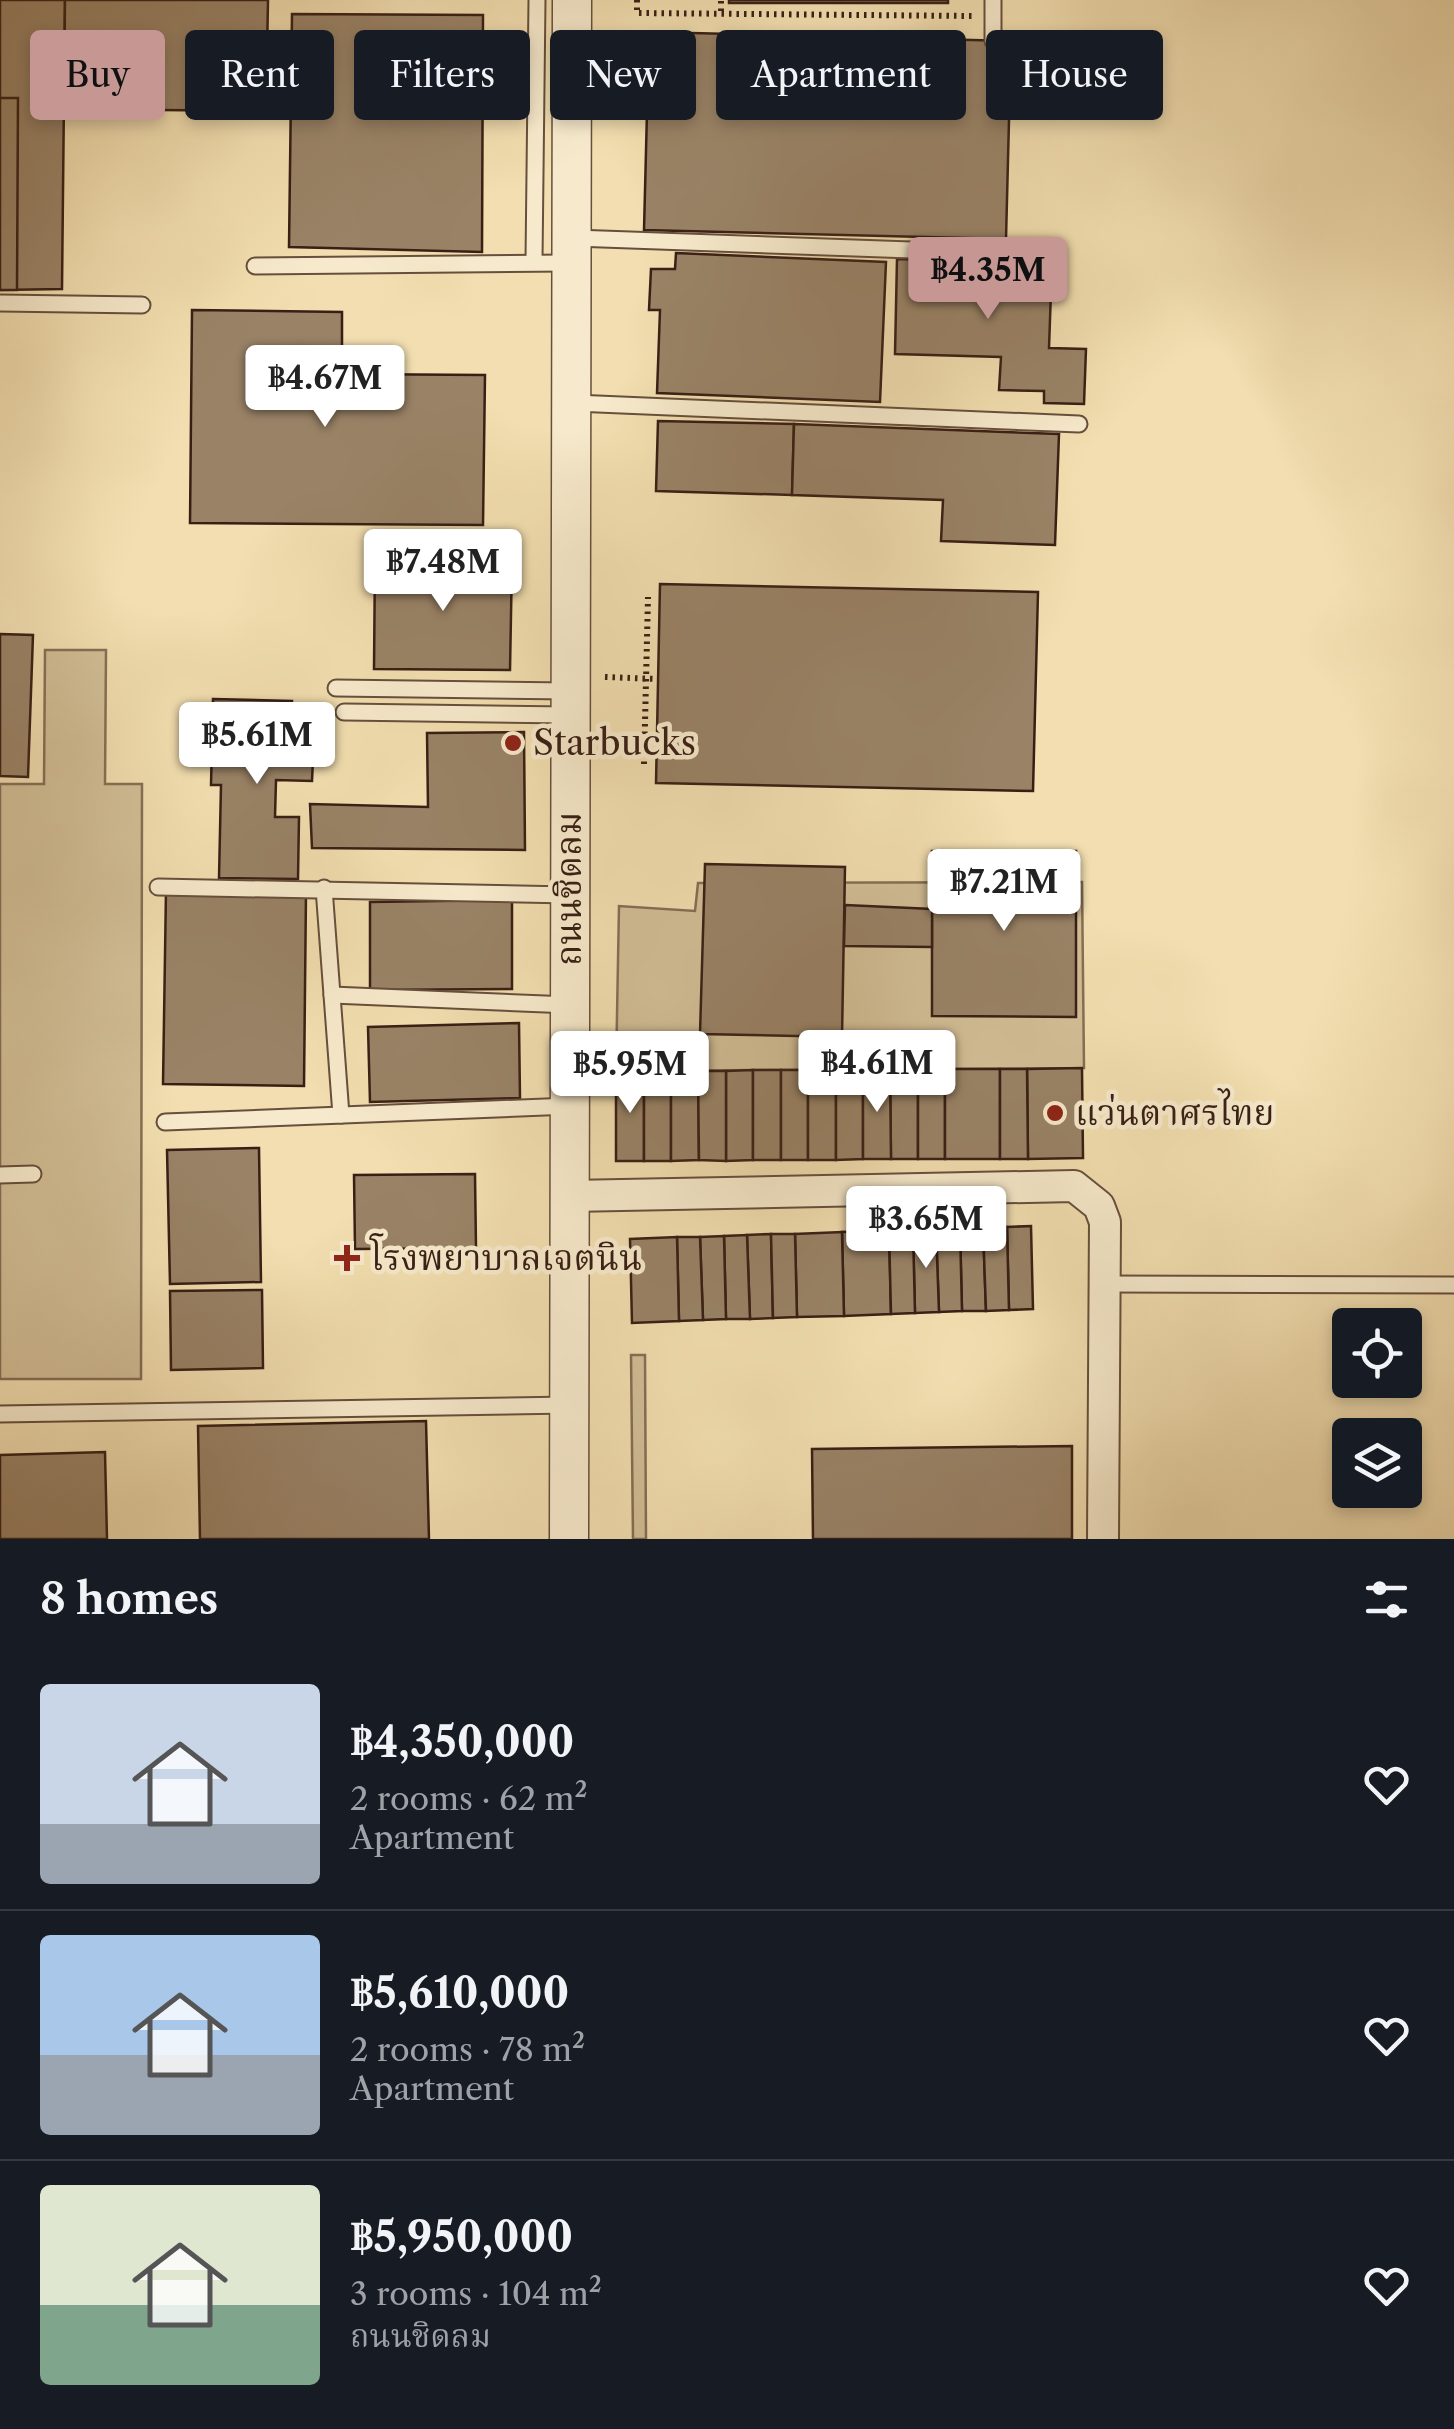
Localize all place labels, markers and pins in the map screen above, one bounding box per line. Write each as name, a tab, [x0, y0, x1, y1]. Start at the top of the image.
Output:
pin: ฿4.35M	[907, 237, 1069, 322]
pin: ฿4.67M	[244, 345, 406, 430]
pin: ฿7.48M	[362, 529, 524, 614]
pin: ฿5.61M	[176, 702, 338, 787]
place label: Starbucks	[533, 721, 696, 764]
marker: Starbucks	[502, 732, 524, 754]
pin: ฿7.21M	[923, 849, 1085, 934]
pin: ฿4.61M	[796, 1030, 958, 1115]
pin: ฿5.95M	[549, 1031, 711, 1116]
place label: แว่นตาศรไทย	[1075, 1088, 1274, 1134]
marker: แว่นตาศรไทย	[1044, 1102, 1066, 1124]
pin: ฿3.65M	[845, 1186, 1007, 1271]
place label: โรงพยาบาลเจตนิน	[369, 1233, 642, 1279]
marker: โรงพยาบาลเจตนิน	[334, 1245, 360, 1271]

